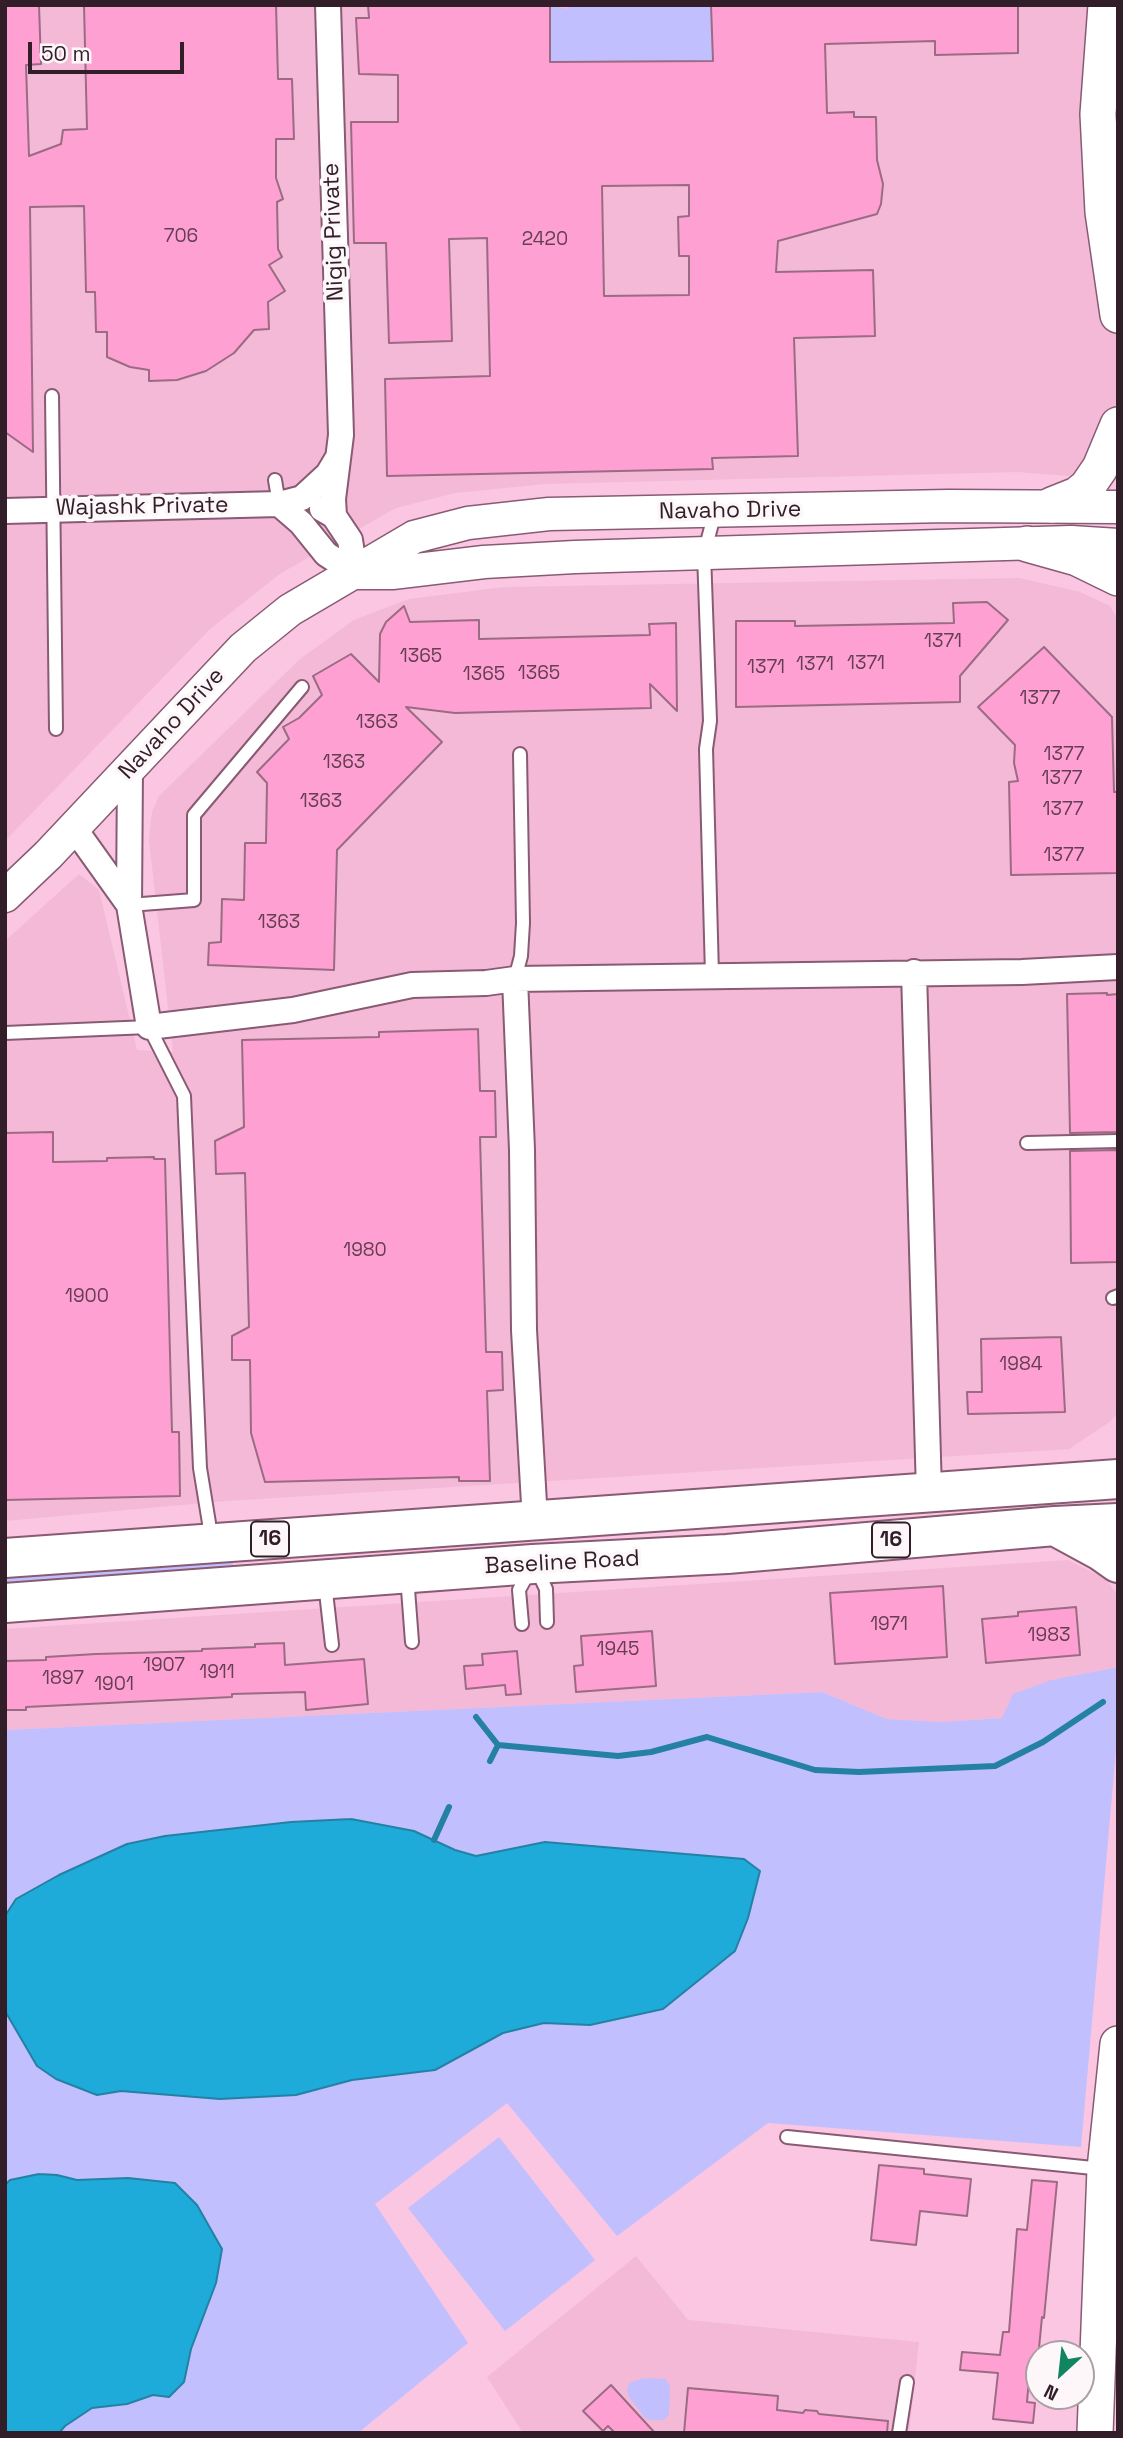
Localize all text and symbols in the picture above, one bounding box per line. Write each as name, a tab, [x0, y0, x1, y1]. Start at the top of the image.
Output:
scale bar	[32, 28, 187, 72]
text: 50 m	[41, 40, 91, 67]
street label: Nigig Private	[318, 162, 350, 302]
house number: 706	[164, 226, 198, 248]
house number: 2420	[522, 229, 568, 251]
street label: Wajashk Private	[55, 492, 229, 522]
street label: Navaho Drive	[659, 496, 801, 526]
house number: 1371	[924, 631, 962, 653]
house number: 1365	[400, 646, 442, 668]
house number: 1371	[847, 653, 885, 675]
house number: 1371	[796, 654, 834, 676]
house number: 1371	[747, 657, 785, 679]
street label: Navaho Drive	[113, 662, 231, 786]
house number: 1365	[518, 663, 560, 685]
house number: 1365	[463, 664, 505, 686]
house number: 1377	[1020, 688, 1060, 710]
house number: 1363	[356, 712, 398, 734]
house number: 1377	[1044, 744, 1084, 766]
house number: 1363	[323, 752, 365, 774]
house number: 1377	[1042, 768, 1082, 790]
house number: 1363	[300, 791, 342, 813]
house number: 1377	[1043, 799, 1083, 821]
house number: 1377	[1044, 845, 1084, 867]
house number: 1363	[258, 912, 300, 934]
house number: 1980	[343, 1240, 387, 1262]
house number: 1900	[65, 1286, 109, 1308]
house number: 1984	[999, 1354, 1043, 1376]
road number: 16	[251, 1522, 289, 1556]
road number: 16	[872, 1522, 910, 1558]
street label: Baseline Road	[484, 1545, 640, 1581]
house number: 1971	[870, 1614, 908, 1636]
house number: 1983	[1028, 1625, 1070, 1647]
house number: 1945	[597, 1639, 639, 1661]
house number: 1907	[143, 1655, 185, 1677]
house number: 1911	[199, 1662, 235, 1684]
house number: 1897	[42, 1668, 84, 1690]
house number: 1901	[94, 1674, 134, 1696]
north arrow	[1025, 2340, 1095, 2410]
text: N	[1040, 2378, 1063, 2406]

